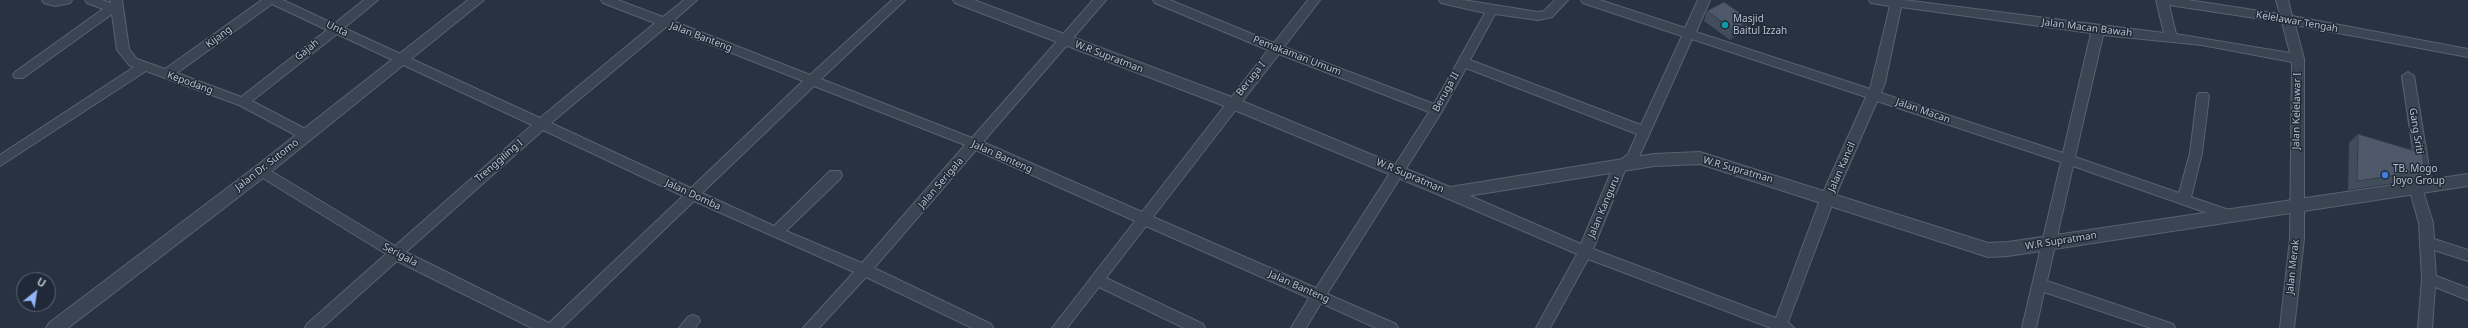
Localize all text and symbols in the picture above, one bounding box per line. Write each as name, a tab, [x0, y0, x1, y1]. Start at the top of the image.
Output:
street label: Kelelawar Tengah	[2255, 9, 2339, 35]
place label: Masjid Baitul Izzah	[1733, 13, 1787, 36]
street label: Jalan Macan Bawah	[2041, 17, 2133, 39]
street label: Unta	[324, 19, 350, 39]
street label: Jalan Banteng	[668, 20, 734, 54]
marker: Masjid Baitul Izzah	[1720, 20, 1730, 30]
street label: Kijang	[204, 24, 234, 50]
street label: Pemakaman Umum	[1251, 34, 1343, 78]
street label: Gajah	[293, 37, 321, 63]
street label: W.R Supratman	[1073, 38, 1145, 76]
street label: Beruga I	[1234, 59, 1268, 99]
street label: Kepodang	[165, 69, 215, 97]
street label: Beruga II	[1430, 70, 1462, 114]
street label: Jalan Kelelawar I	[2290, 72, 2304, 150]
street label: Jalan Macan	[1894, 96, 1952, 126]
street label: Gang Sriti	[2406, 107, 2426, 155]
street label: Jalan Dr. Sutomo	[233, 137, 301, 193]
street label: Trenggiling I	[473, 137, 525, 185]
street label: Jalan Banteng	[970, 138, 1034, 176]
street label: Jalan Kancil	[1826, 140, 1858, 194]
street label: W.R Supratman	[1702, 154, 1774, 186]
street label: Jalan Serigala	[916, 155, 966, 211]
street label: W.R Supratman	[1374, 156, 1446, 196]
place label: TB. Mogo Joyo Group	[2393, 163, 2445, 186]
marker: TB. Mogo Joyo Group	[2380, 170, 2390, 180]
street label: Jalan Kanguru	[1586, 174, 1622, 240]
street label: Jalan Domba	[663, 177, 723, 213]
street label: W.R Supratman	[2024, 229, 2098, 253]
street label: Jalan Merak	[2284, 239, 2302, 295]
street label: Serigala	[380, 241, 420, 269]
street label: Jalan Banteng	[1267, 268, 1331, 306]
north arrow	[16, 272, 56, 312]
text: U	[34, 273, 49, 291]

